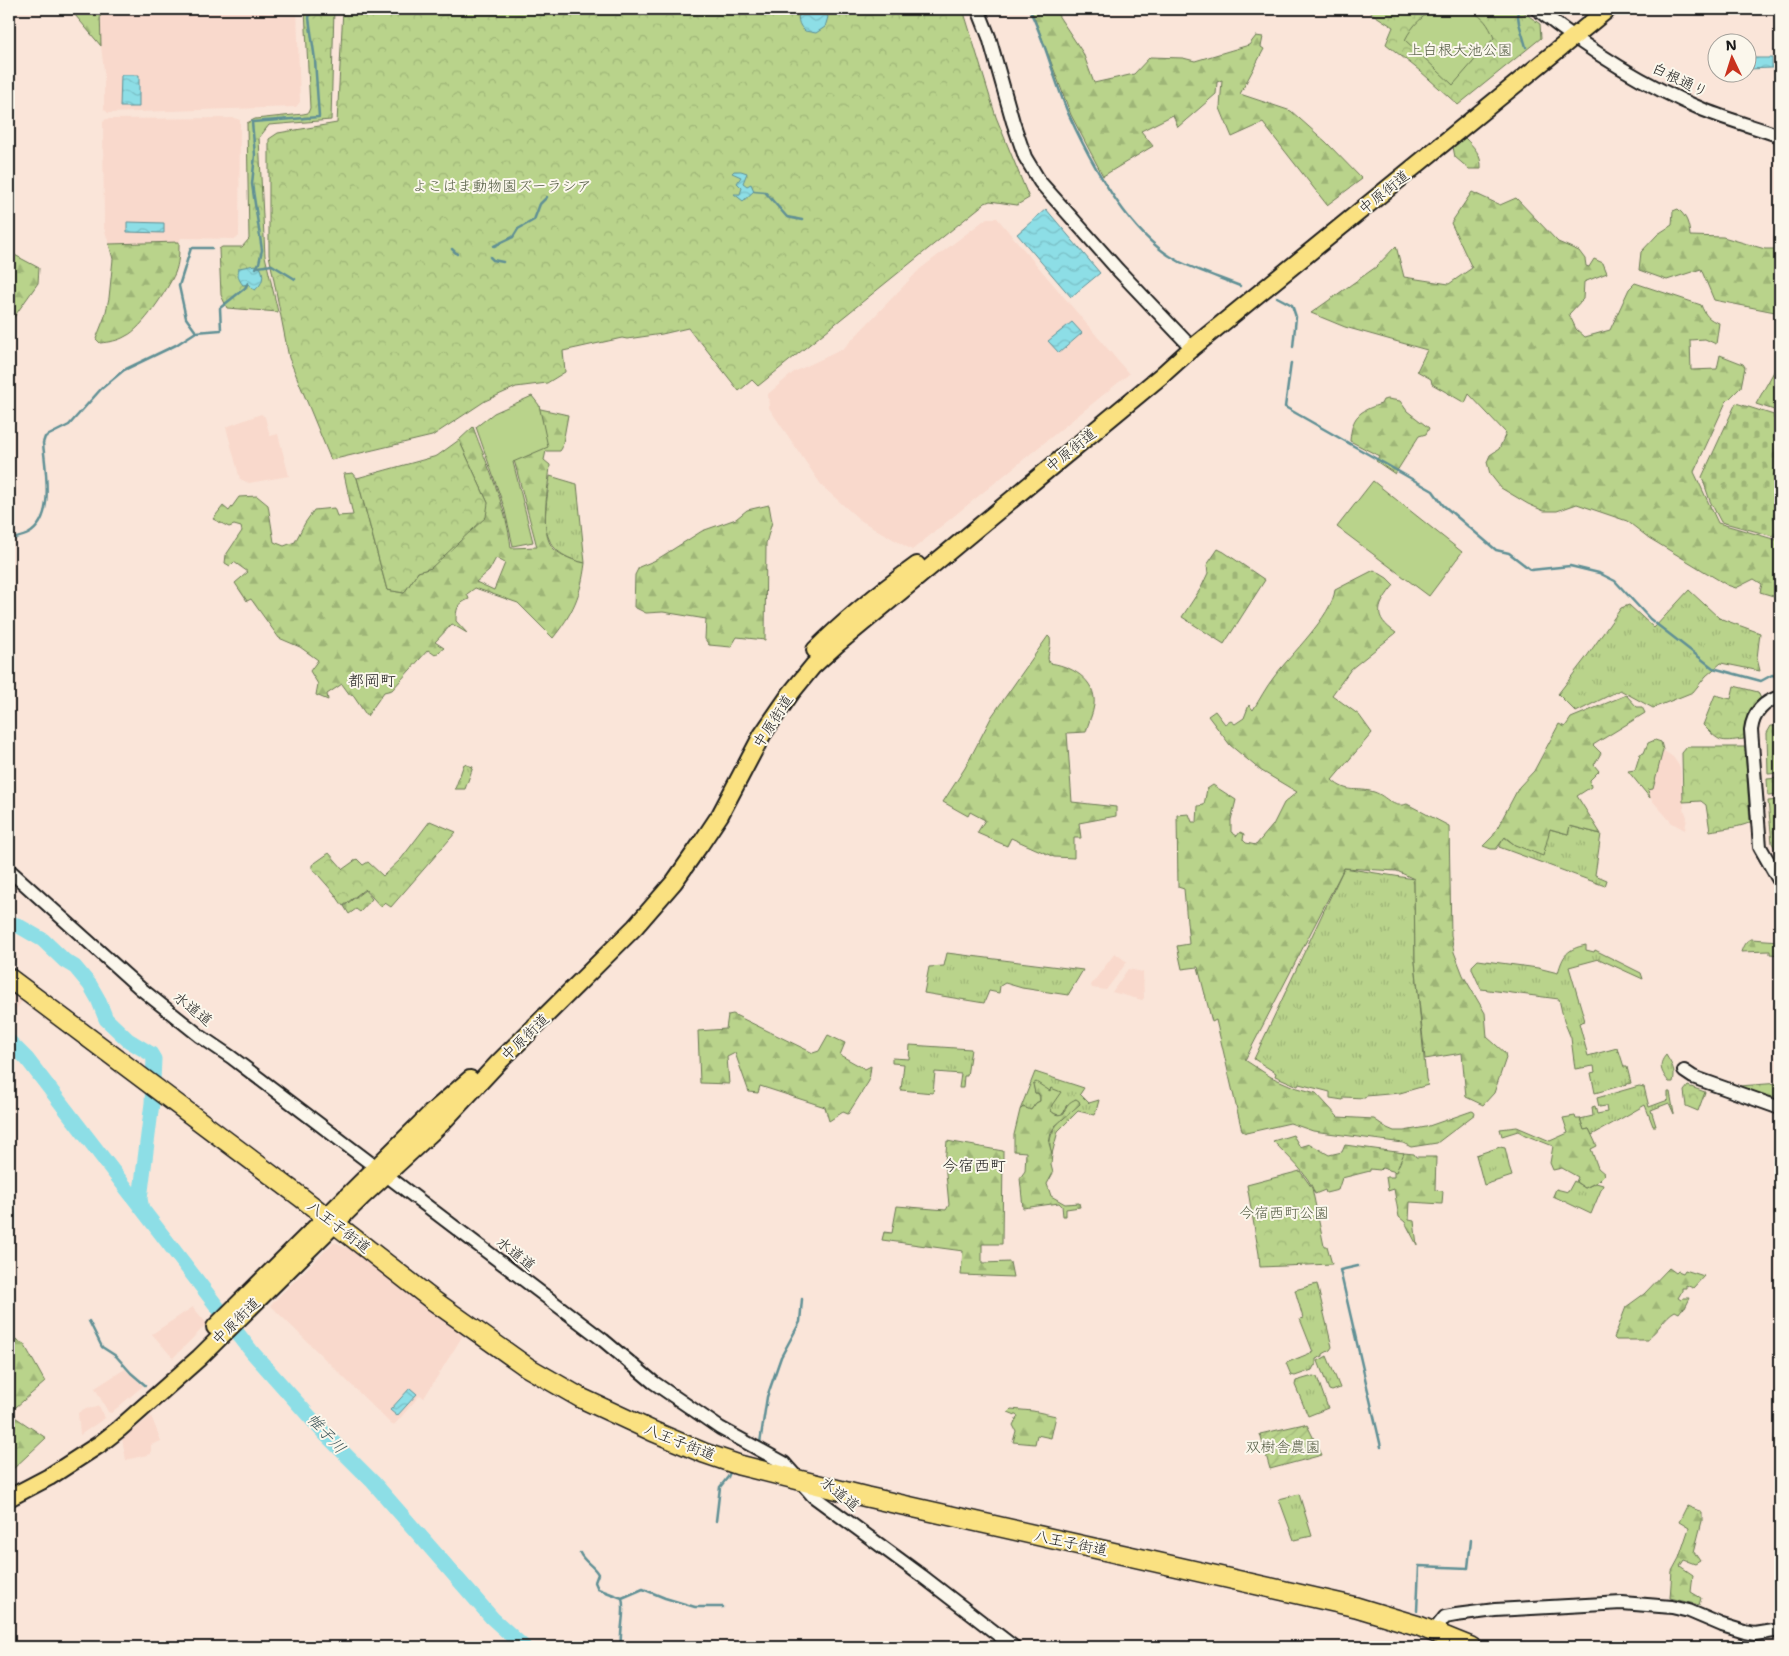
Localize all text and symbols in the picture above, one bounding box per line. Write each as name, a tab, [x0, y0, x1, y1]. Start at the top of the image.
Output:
north arrow	[1706, 32, 1756, 82]
text: N	[1725, 36, 1737, 54]
park label: 上白根大池公園	[1407, 40, 1513, 60]
street label: 白根通り	[1649, 58, 1711, 102]
street label: 中原街道	[1354, 165, 1414, 219]
park label: よこはま動物園ズーラシア	[412, 176, 592, 196]
street label: 中原街道	[1041, 423, 1101, 477]
district label: 都岡町	[348, 670, 396, 691]
street label: 中原街道	[748, 690, 798, 752]
street label: 水道道	[169, 987, 217, 1031]
street label: 中原街道	[496, 1009, 554, 1065]
district label: 今宿西町	[942, 1155, 1006, 1176]
street label: 八王子街道	[303, 1196, 375, 1258]
park label: 今宿西町公園	[1239, 1203, 1329, 1223]
street label: 水道道	[492, 1232, 540, 1276]
street label: 中原街道	[207, 1293, 265, 1349]
water label: 帷子川	[303, 1409, 351, 1458]
street label: 八王子街道	[641, 1419, 719, 1465]
park label: 双樹舎農園	[1245, 1437, 1321, 1457]
street label: 水道道	[816, 1472, 864, 1516]
street label: 八王子街道	[1032, 1525, 1110, 1561]

